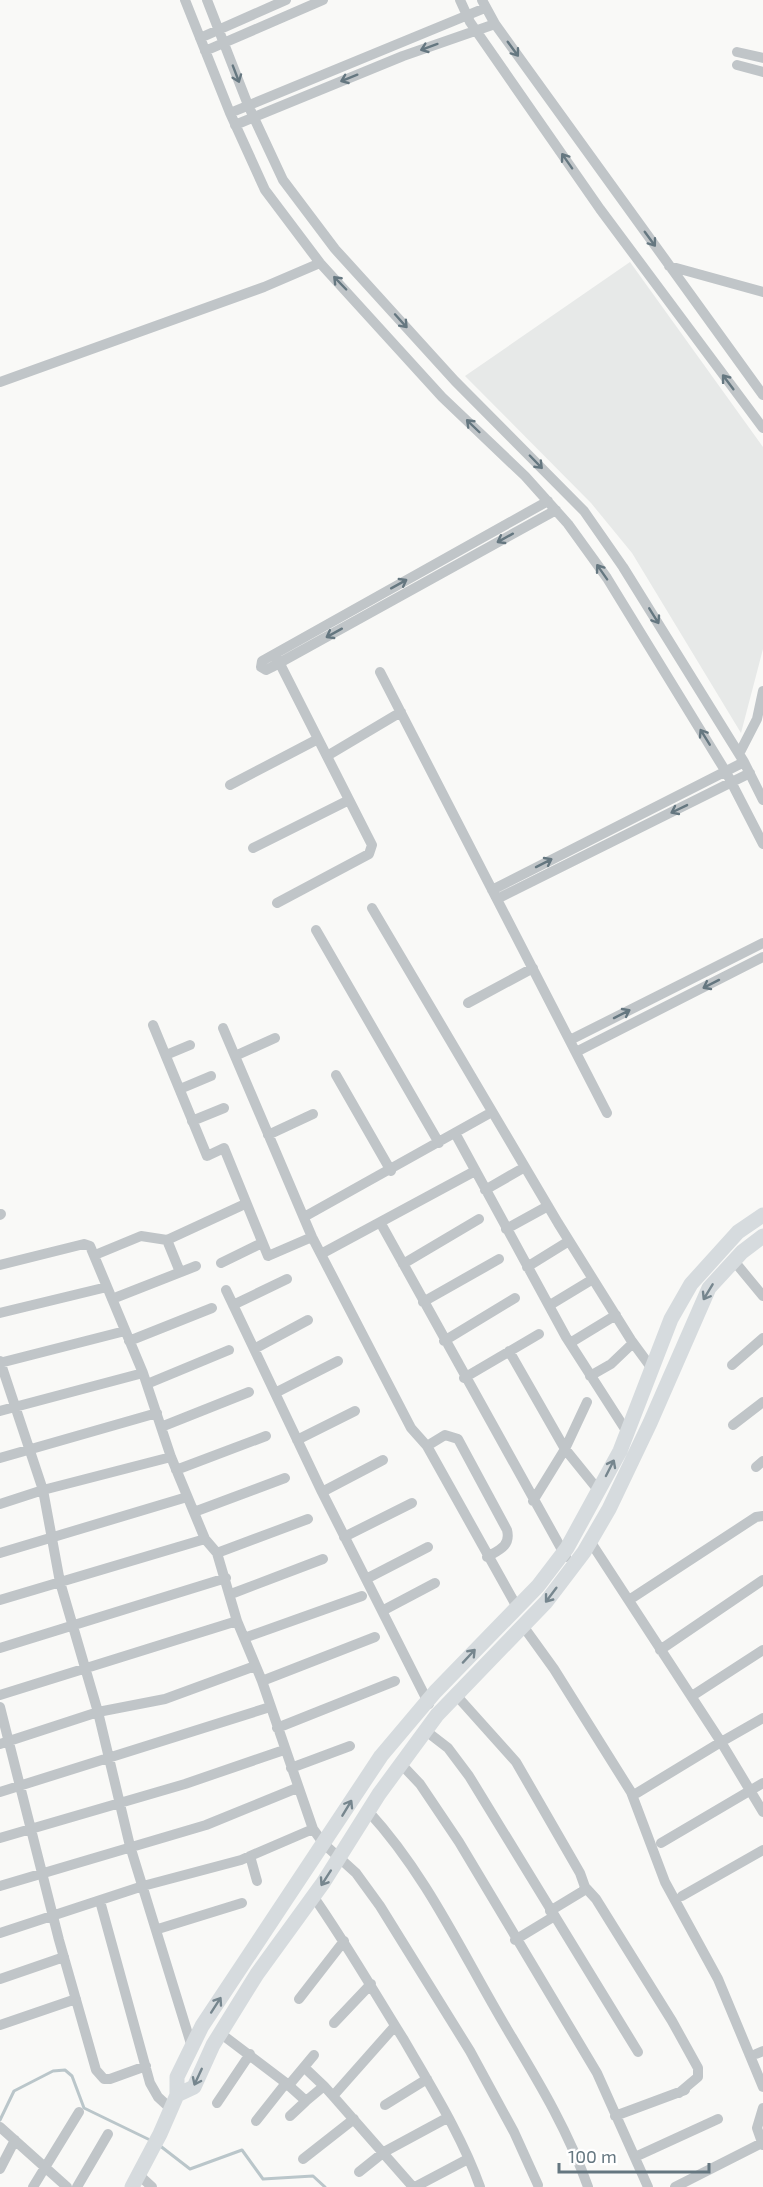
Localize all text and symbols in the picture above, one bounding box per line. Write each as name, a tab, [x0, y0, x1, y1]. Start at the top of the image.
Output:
one-way arrow	[507, 41, 519, 57]
one-way arrow	[420, 42, 439, 53]
one-way arrow	[231, 64, 242, 83]
one-way arrow	[340, 73, 358, 84]
one-way arrow	[561, 154, 573, 170]
one-way arrow	[644, 230, 656, 246]
one-way arrow	[333, 276, 348, 291]
one-way arrow	[394, 313, 408, 328]
one-way arrow	[722, 374, 734, 390]
one-way arrow	[466, 419, 481, 433]
one-way arrow	[528, 454, 543, 469]
one-way arrow	[496, 533, 514, 544]
one-way arrow	[596, 564, 608, 580]
one-way arrow	[390, 578, 407, 590]
one-way arrow	[648, 607, 660, 624]
one-way arrow	[326, 627, 343, 639]
one-way arrow	[698, 729, 711, 746]
one-way arrow	[670, 804, 688, 815]
one-way arrow	[535, 857, 553, 869]
one-way arrow	[702, 979, 720, 990]
one-way arrow	[613, 1008, 630, 1020]
one-way arrow	[701, 1283, 713, 1300]
one-way arrow	[605, 1460, 617, 1478]
one-way arrow	[545, 1586, 558, 1602]
one-way arrow	[462, 1649, 476, 1664]
one-way arrow	[341, 1800, 353, 1817]
one-way arrow	[320, 1869, 332, 1885]
one-way arrow	[210, 1997, 222, 2014]
one-way arrow	[192, 2067, 204, 2085]
scale bar	[559, 2136, 709, 2174]
text: 100 m	[568, 2145, 617, 2167]

